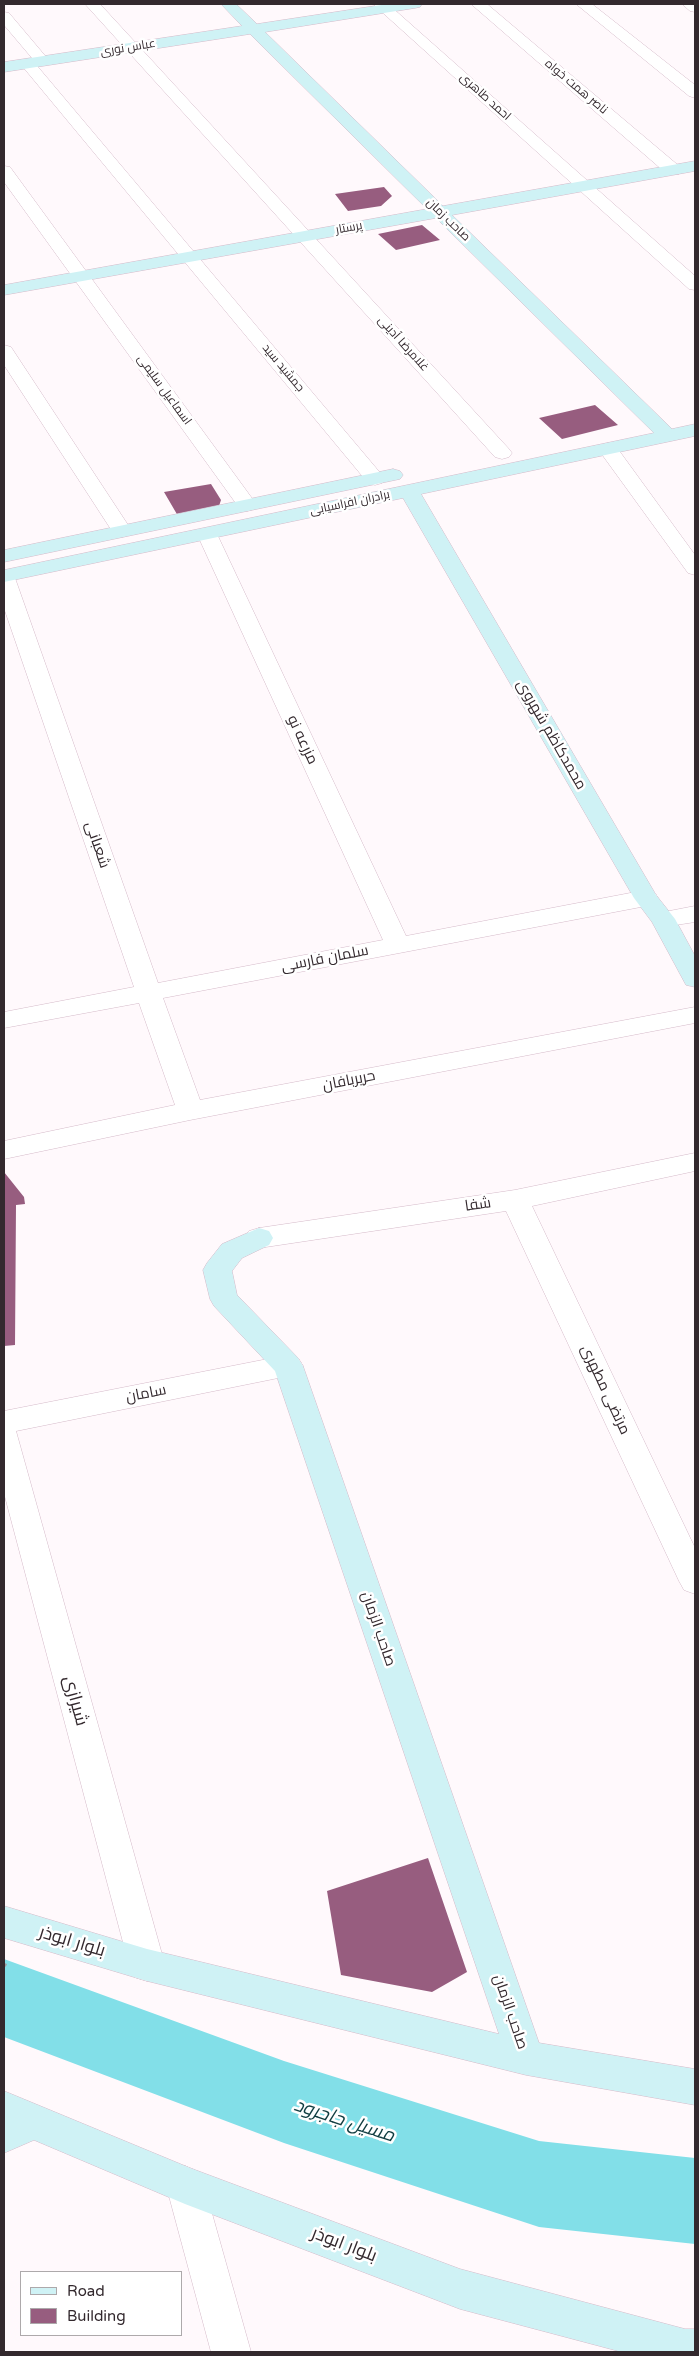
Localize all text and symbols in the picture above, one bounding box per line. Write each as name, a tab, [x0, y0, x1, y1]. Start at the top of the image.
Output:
street label: عباس نوری	[99, 37, 157, 59]
street label: ناصر همت خواه	[542, 57, 610, 117]
street label: احمد طاهری	[456, 70, 514, 124]
street label: صاحب زمان	[423, 196, 473, 244]
street label: پرستار	[334, 219, 364, 237]
street label: غلامرضا آدینی	[374, 313, 432, 375]
street label: جمشید سید	[259, 341, 307, 395]
street label: اسماعیل سلیمی	[134, 352, 194, 428]
street label: برادران افراسیابی	[309, 487, 391, 519]
street label: محمدکاظم شهروی	[512, 677, 590, 793]
street label: مزرعه نو	[283, 713, 321, 767]
street label: شعبانی	[81, 819, 113, 871]
street label: سلمان فارسی	[280, 942, 370, 976]
street label: حریربافان	[321, 1067, 377, 1095]
street label: شفا	[464, 1194, 492, 1216]
street label: مرتضی مطهری	[576, 1342, 634, 1438]
street label: سامان	[124, 1381, 168, 1407]
street label: صاحب الزمان	[357, 1589, 399, 1669]
street label: شیرازی	[58, 1673, 92, 1729]
street label: بلوار ابوذر	[36, 1922, 108, 1962]
street label: صاحب الزمان	[489, 1972, 531, 2052]
water label: مسیل جاجرود	[291, 2094, 397, 2148]
street label: بلوار ابوذر	[308, 2223, 380, 2267]
legend	[20, 2271, 182, 2336]
text: Road	[67, 2282, 105, 2300]
text: Building	[67, 2307, 126, 2325]

